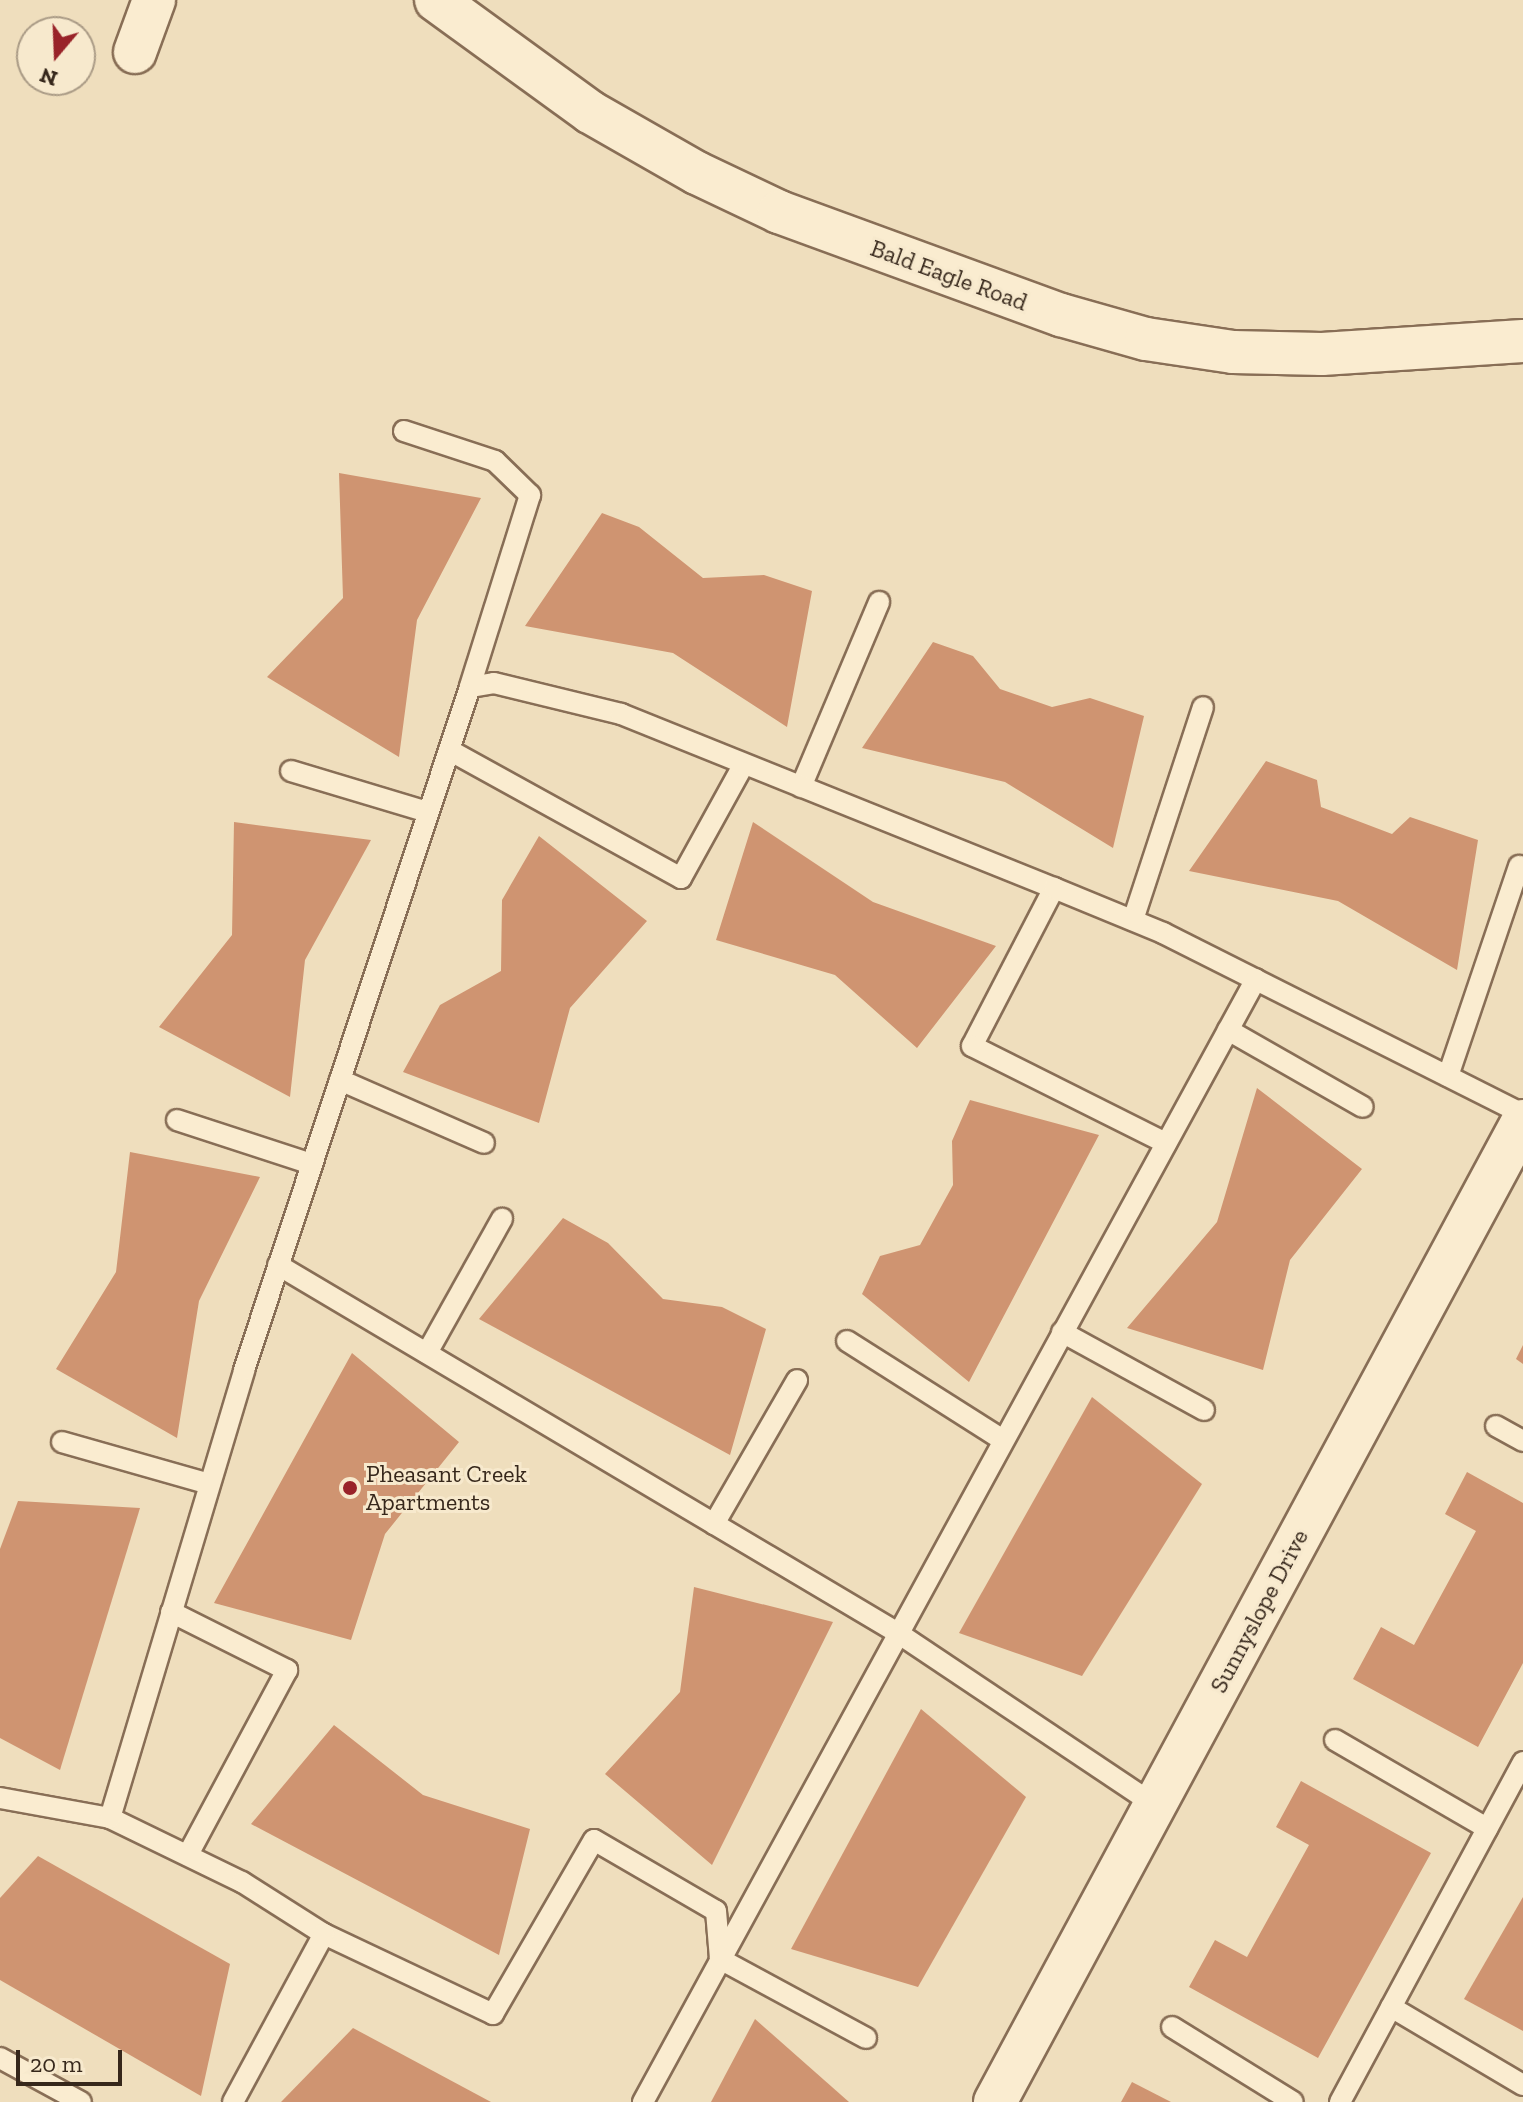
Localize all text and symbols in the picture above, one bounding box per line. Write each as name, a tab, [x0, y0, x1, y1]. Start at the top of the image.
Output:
north arrow	[16, 16, 96, 96]
text: N	[36, 62, 61, 93]
street label: Bald Eagle Road	[867, 233, 1031, 317]
place label: Pheasant Creek Apartments	[366, 1460, 527, 1516]
marker: Pheasant Creek Apartments	[341, 1479, 359, 1497]
street label: Sunnyslope Drive	[1204, 1524, 1314, 1698]
scale bar	[20, 2034, 126, 2084]
text: 20 m	[30, 2049, 82, 2078]

